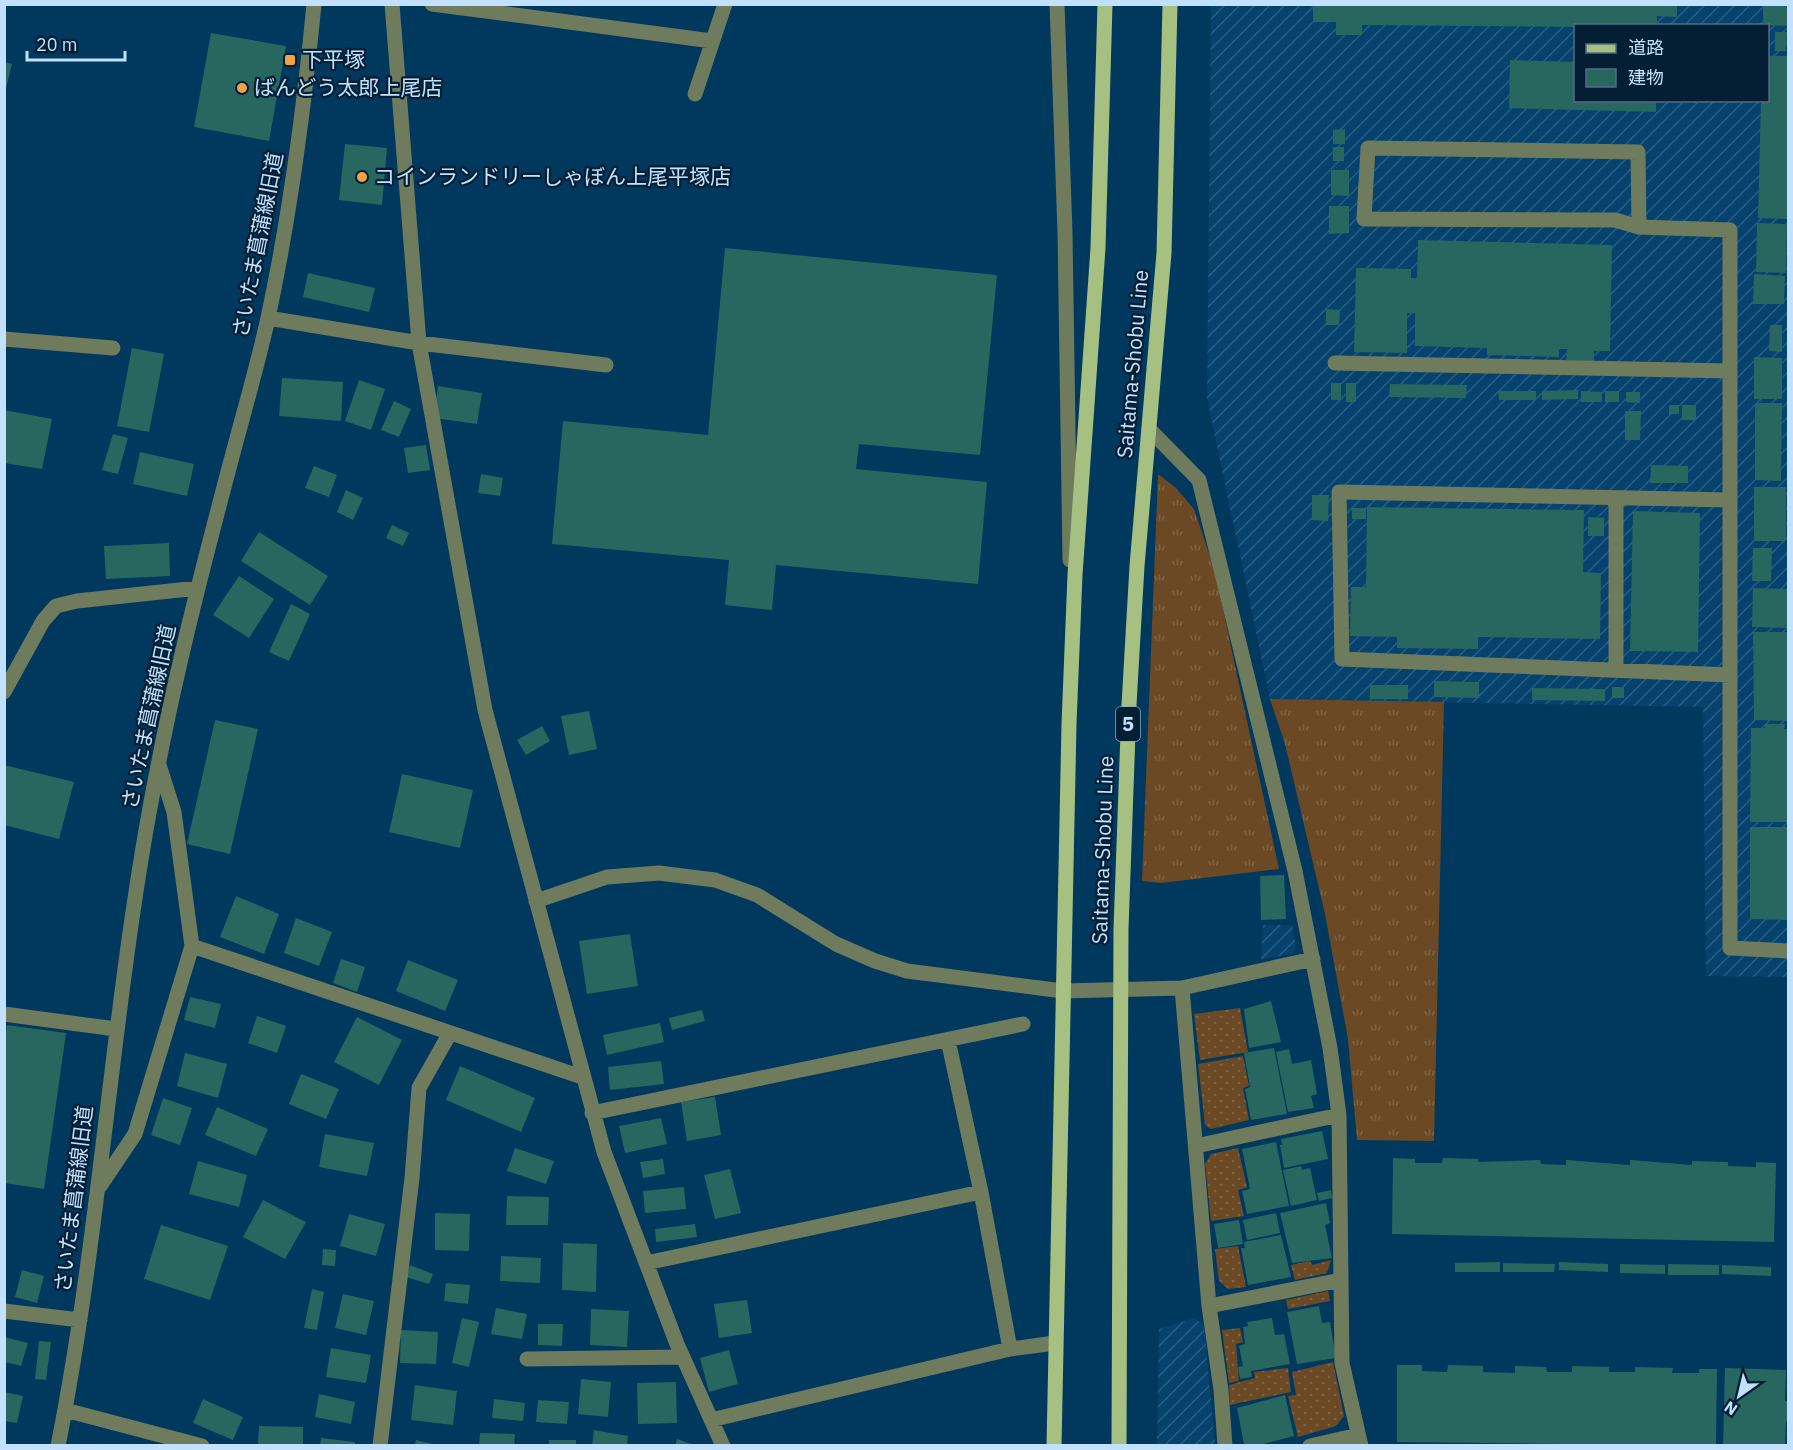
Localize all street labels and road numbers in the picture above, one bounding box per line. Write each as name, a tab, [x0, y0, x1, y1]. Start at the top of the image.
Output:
street label: さいたま菖蒲線旧道	[225, 150, 289, 340]
street label: Saitama-Shobu Line	[1110, 269, 1154, 459]
street label: さいたま菖蒲線旧道	[115, 622, 181, 812]
road number: 5	[1116, 707, 1140, 741]
street label: Saitama-Shobu Line	[1085, 755, 1119, 945]
street label: さいたま菖蒲線旧道	[48, 1104, 98, 1294]

